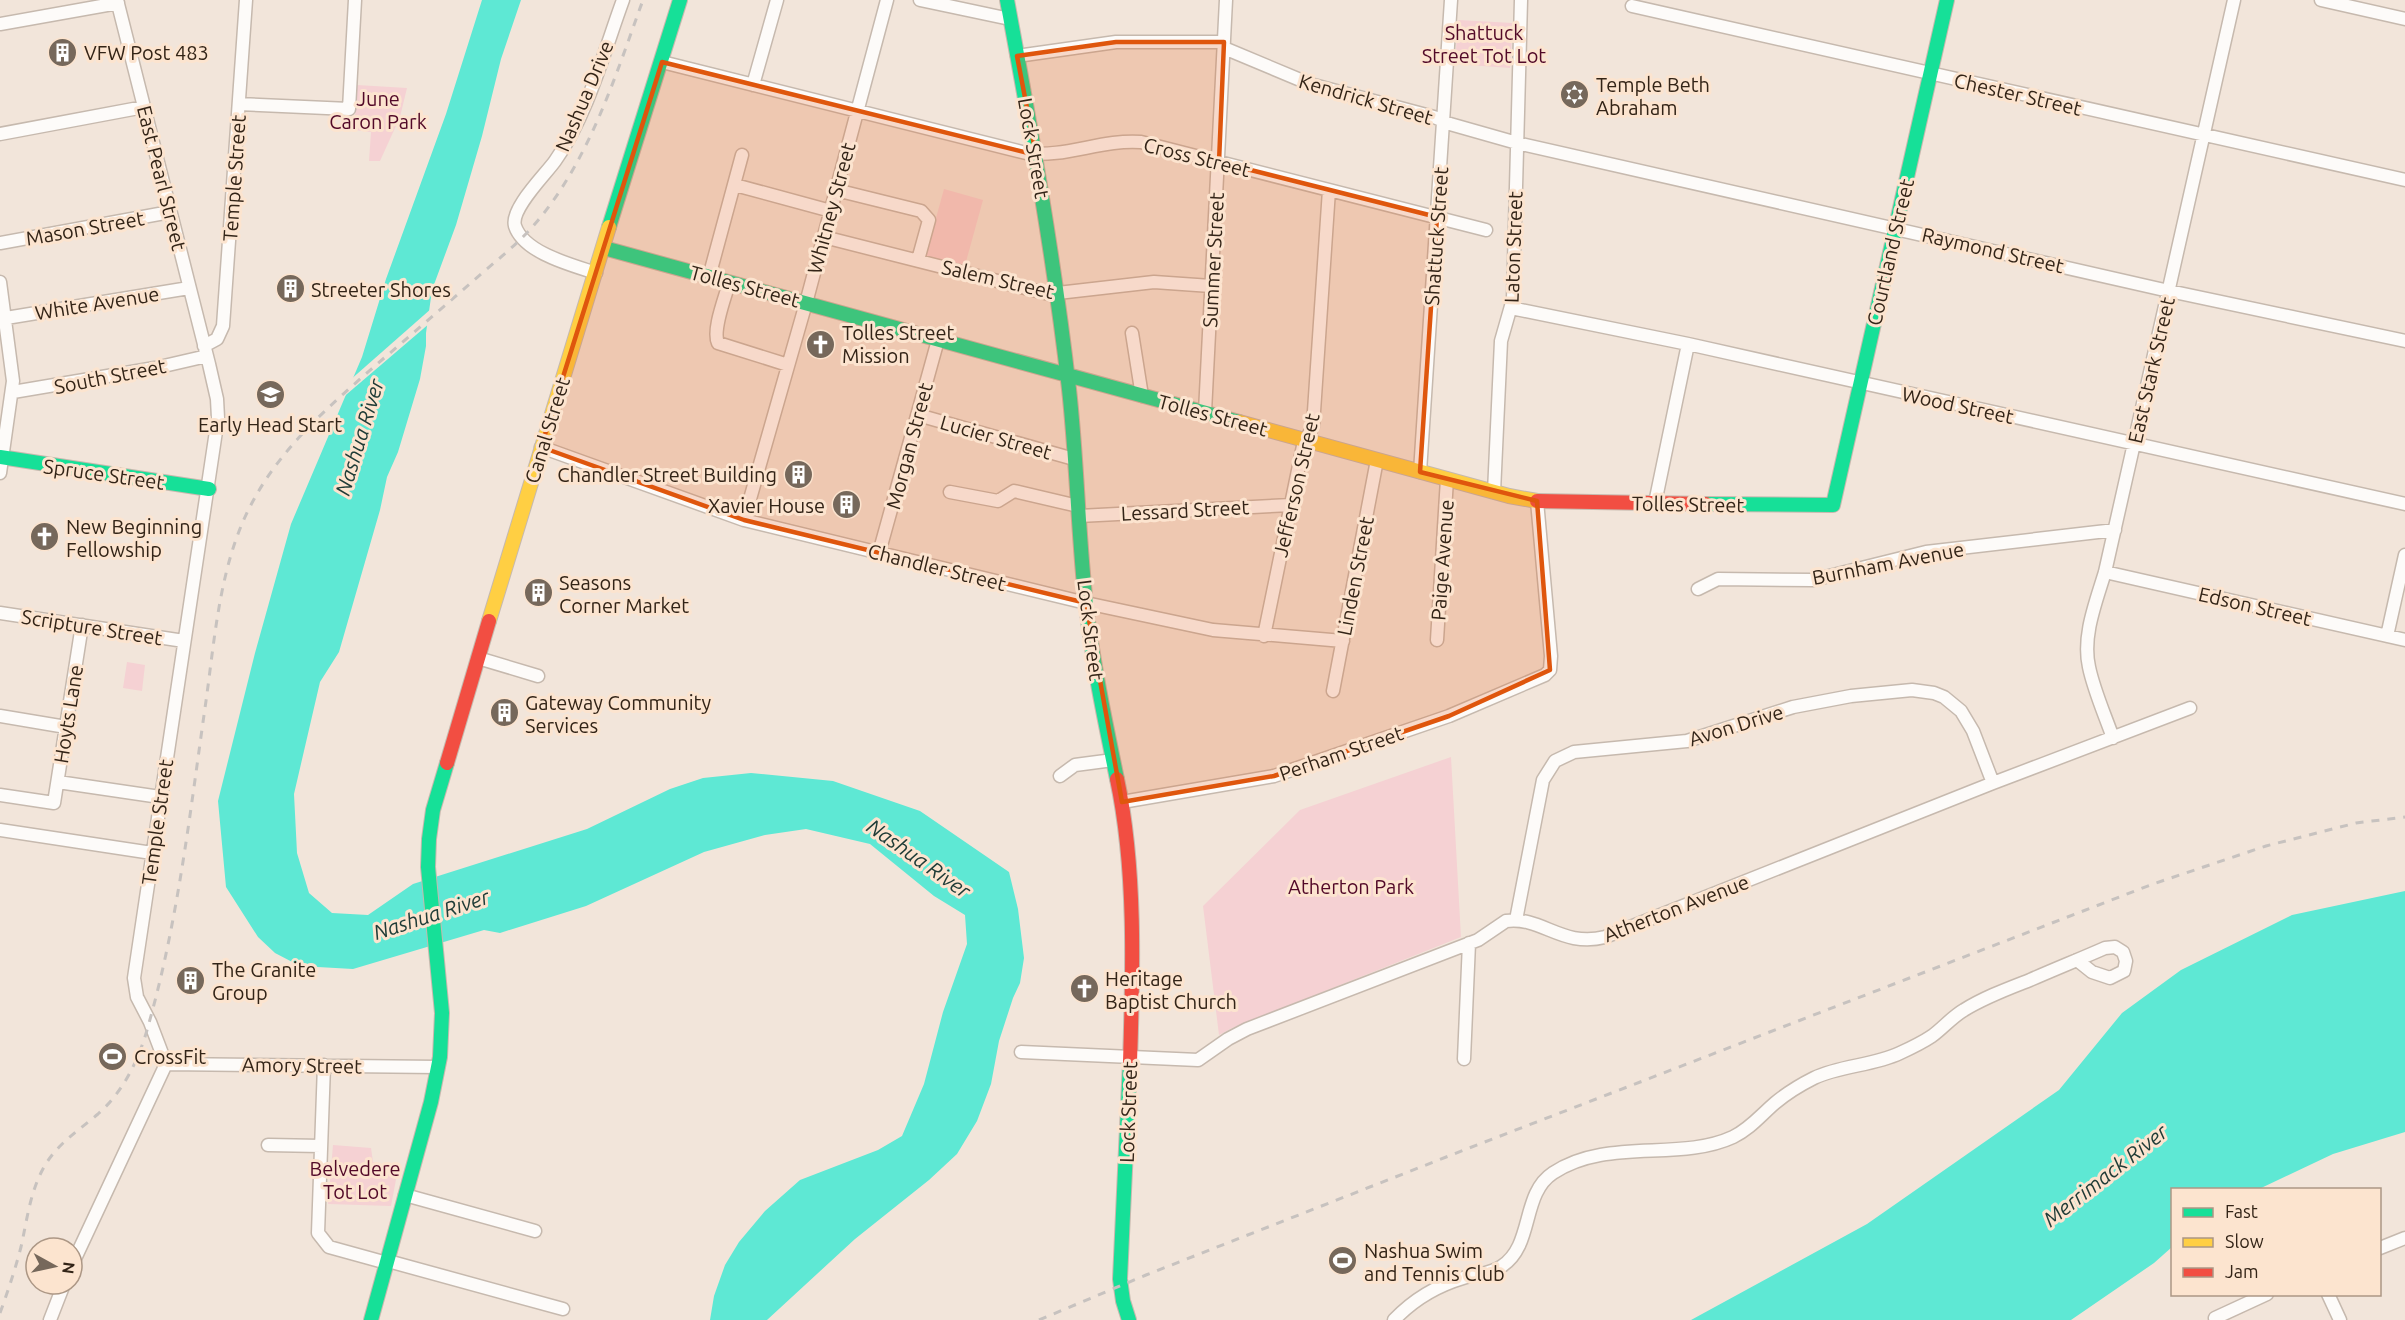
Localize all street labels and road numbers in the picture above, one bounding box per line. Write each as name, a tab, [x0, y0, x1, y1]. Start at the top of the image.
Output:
street label: Nashua Drive	[550, 37, 618, 155]
street label: Chester Street	[1952, 68, 2084, 120]
street label: Kendrick Street	[1296, 69, 1436, 129]
street label: Lock Street	[1014, 96, 1054, 200]
street label: East Pearl Street	[133, 103, 191, 253]
street label: Temple Street	[218, 114, 250, 242]
street label: Cross Street	[1141, 133, 1253, 181]
street label: Whitney Street	[802, 140, 860, 276]
street label: Shattuck Street	[1420, 166, 1452, 306]
street label: Courtland Street	[1862, 176, 1918, 328]
street label: Laton Street	[1500, 191, 1526, 303]
street label: Summer Street	[1198, 192, 1228, 328]
street label: Mason Street	[24, 206, 146, 250]
street label: Raymond Street	[1920, 223, 2066, 278]
street label: Salem Street	[940, 255, 1057, 303]
street label: Tolles Street	[688, 260, 802, 312]
street label: White Avenue	[33, 282, 161, 324]
street label: East Stark Street	[2123, 295, 2179, 445]
street label: South Street	[52, 354, 168, 398]
street label: Canal Street	[520, 374, 574, 486]
street label: Morgan Street	[881, 380, 937, 512]
street label: Wood Street	[1900, 382, 2016, 428]
street label: Tolles Street	[1156, 389, 1270, 441]
street label: Lucier Street	[938, 410, 1054, 464]
street label: Jefferson Street	[1268, 411, 1324, 559]
street label: Spruce Street	[42, 454, 166, 494]
street label: Tolles Street	[1632, 492, 1745, 516]
street label: Lessard Street	[1120, 495, 1250, 525]
street label: Paige Avenue	[1426, 499, 1458, 621]
street label: Linden Street	[1332, 514, 1378, 638]
street label: Burnham Avenue	[1810, 537, 1966, 589]
street label: Chandler Street	[866, 539, 1008, 595]
street label: Lock Street	[1073, 578, 1109, 682]
street label: Edson Street	[2196, 582, 2314, 630]
street label: Scripture Street	[20, 605, 164, 650]
street label: Hoyts Lane	[49, 663, 87, 765]
street label: Avon Drive	[1686, 700, 1786, 750]
street label: Perham Street	[1276, 721, 1406, 785]
street label: Temple Street	[137, 757, 177, 886]
street label: Atherton Avenue	[1600, 870, 1752, 946]
street label: Amory Street	[242, 1052, 362, 1078]
street label: Lock Street	[1115, 1061, 1141, 1163]

